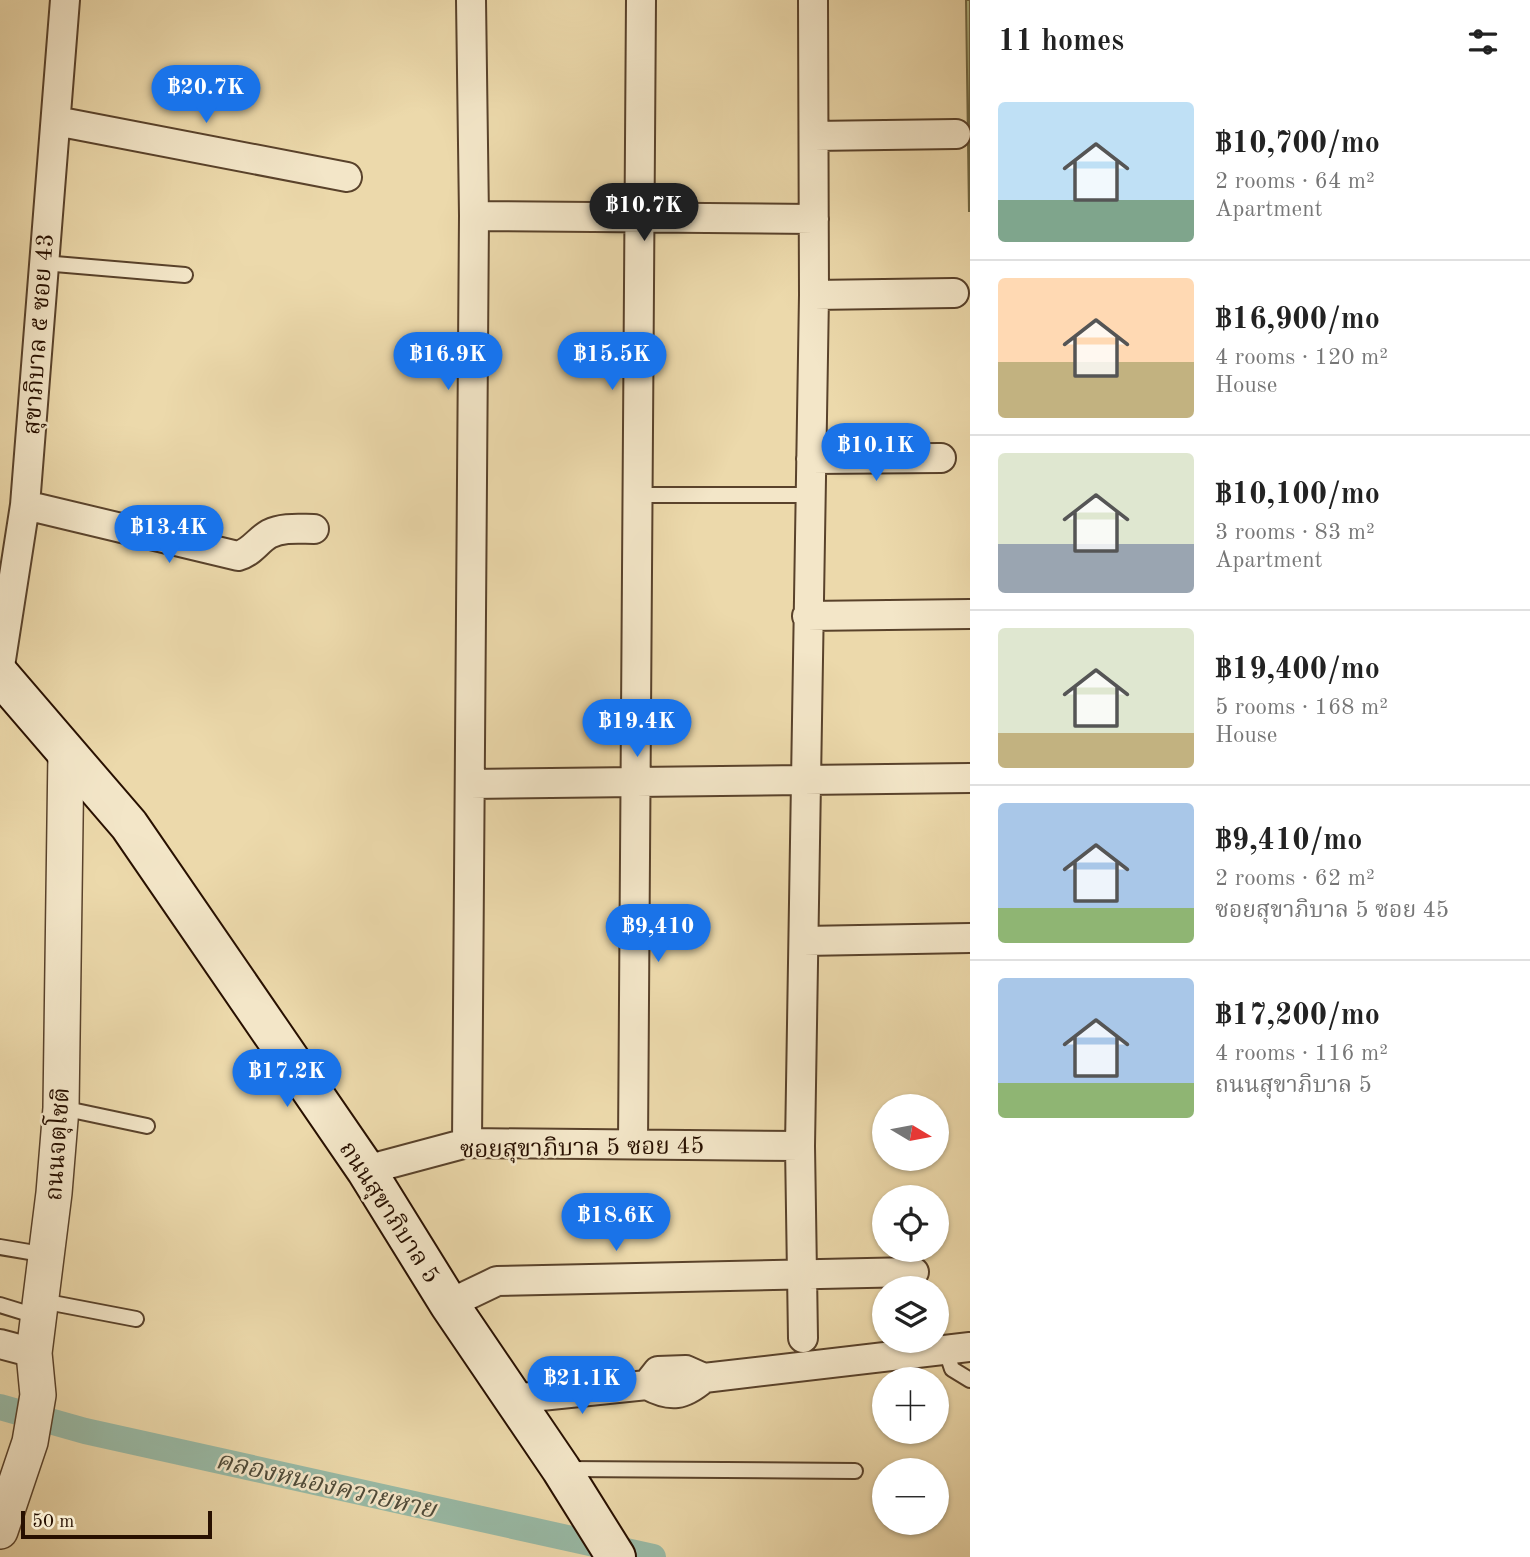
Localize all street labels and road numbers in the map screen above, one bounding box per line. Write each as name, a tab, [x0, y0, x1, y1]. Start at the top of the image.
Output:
street label: สุขาภิบาล ๕ ซอย 43	[19, 232, 60, 436]
street label: ถนนจตุโชติ	[35, 1086, 76, 1202]
street label: ซอยสุขาภิบาล 5 ซอย 45	[460, 1133, 704, 1164]
street label: ถนนสุขาภิบาล 5	[333, 1137, 445, 1289]

